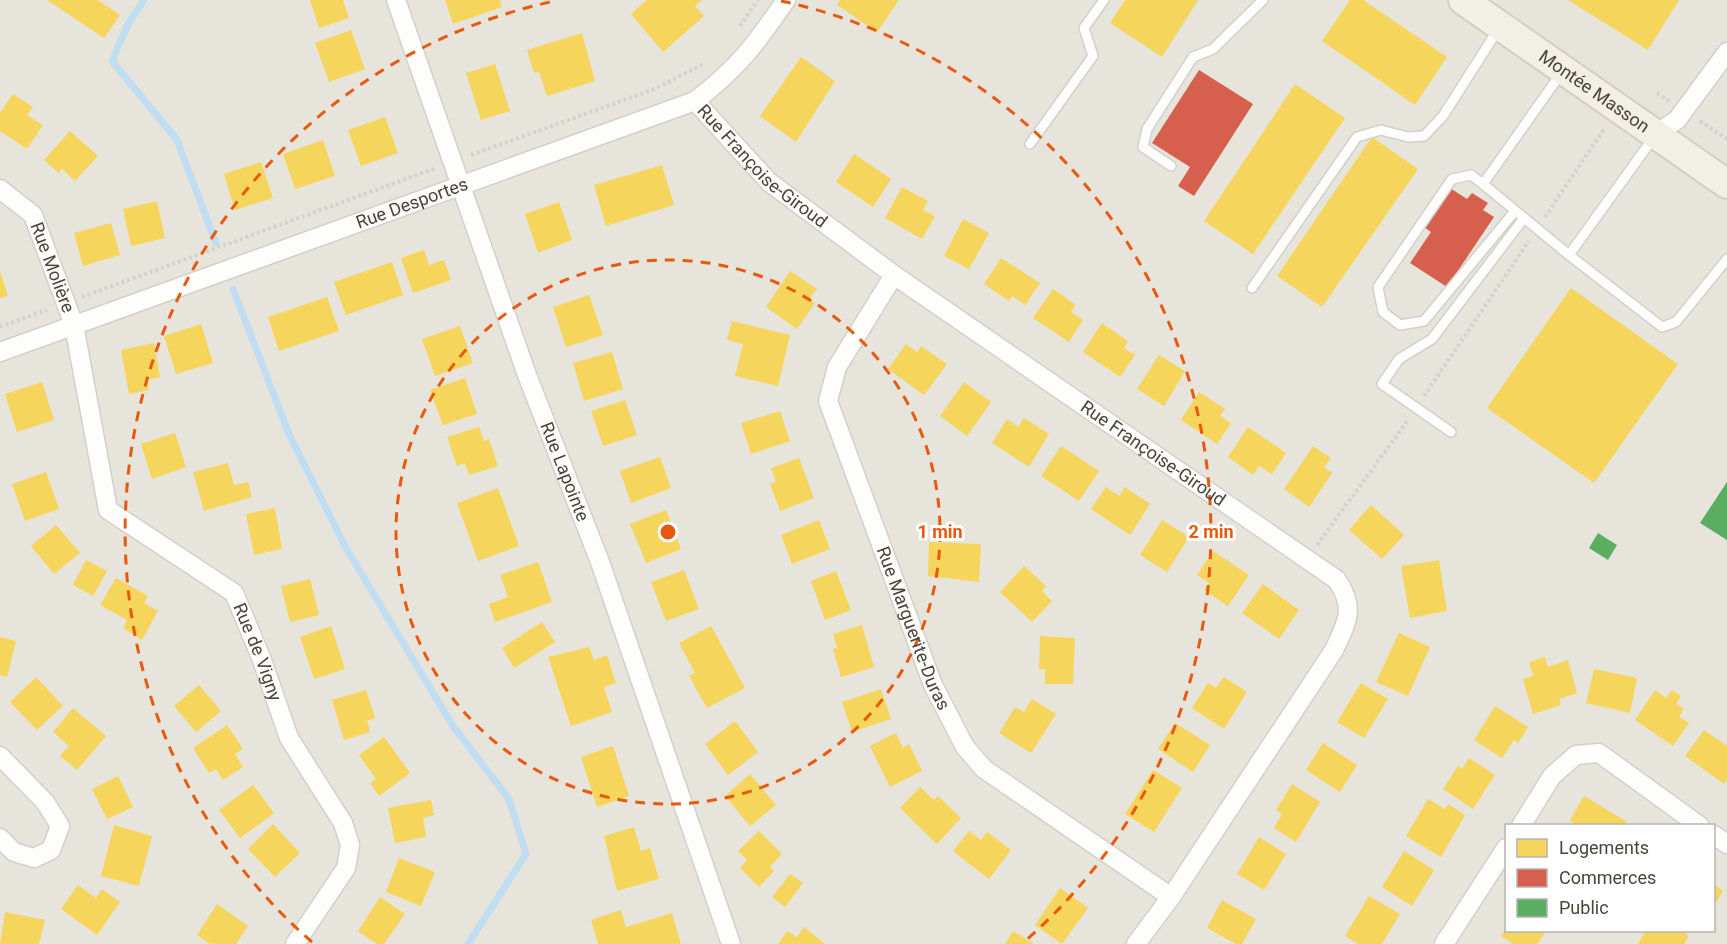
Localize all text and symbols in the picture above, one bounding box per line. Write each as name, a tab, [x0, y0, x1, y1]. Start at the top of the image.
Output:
street label: Montée Masson	[1535, 45, 1654, 137]
street label: Rue Françoise-Giroud	[693, 100, 832, 232]
street label: Rue Desportes	[353, 173, 471, 233]
street label: Rue Molière	[27, 219, 79, 315]
street label: Rue Françoise-Giroud	[1077, 396, 1230, 510]
street label: Rue Lapointe	[536, 419, 594, 524]
text: 1 min	[917, 521, 963, 542]
text: 2 min	[1188, 521, 1234, 542]
centre of rings	[658, 522, 678, 542]
street label: Rue Marguerite-Duras	[873, 543, 955, 713]
street label: Rue de Vigny	[229, 600, 287, 704]
legend	[1505, 824, 1715, 932]
text: Logements	[1559, 837, 1649, 858]
text: Commerces	[1559, 867, 1656, 888]
text: Public	[1559, 897, 1609, 918]

